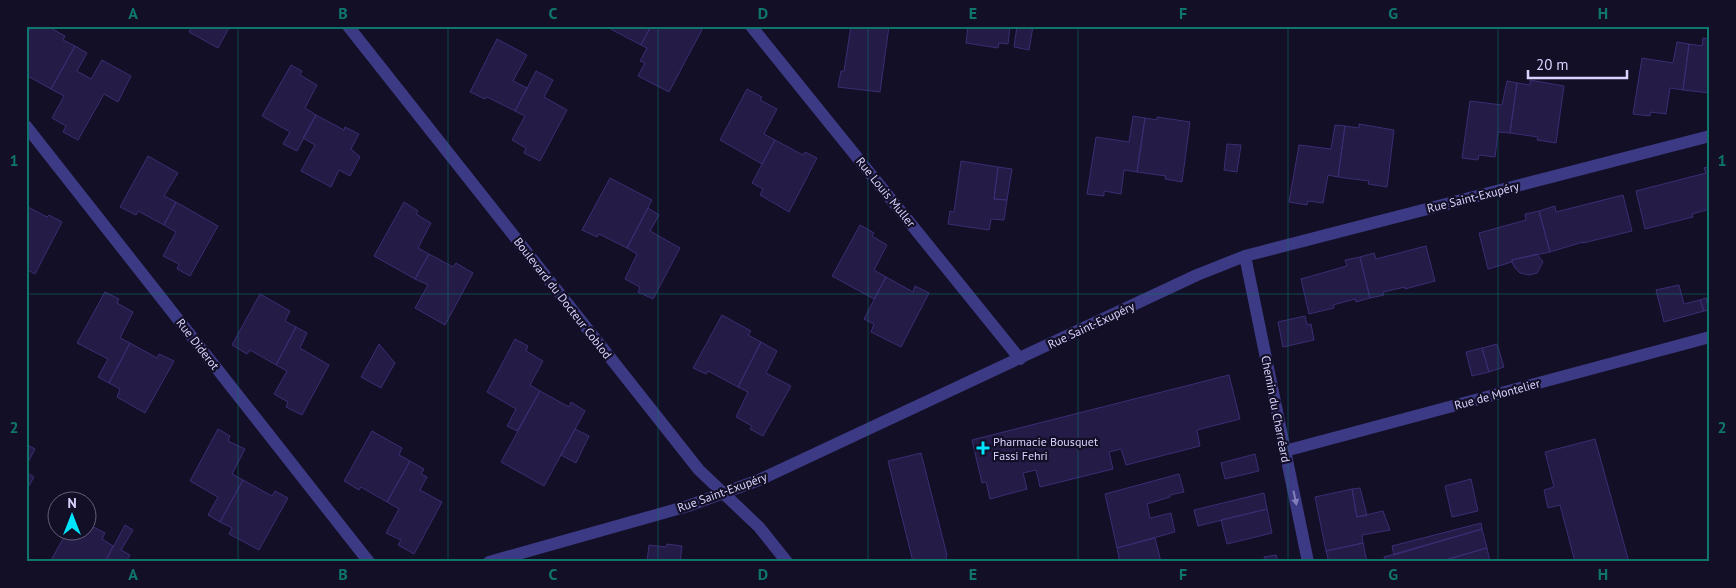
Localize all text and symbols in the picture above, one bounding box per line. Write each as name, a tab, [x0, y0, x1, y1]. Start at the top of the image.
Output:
text: A	[128, 3, 138, 23]
text: B	[338, 3, 348, 23]
text: C	[549, 3, 558, 23]
text: D	[758, 3, 768, 23]
text: E	[969, 3, 977, 23]
text: F	[1179, 3, 1187, 23]
text: G	[1388, 3, 1398, 23]
text: H	[1598, 3, 1608, 23]
scale bar	[1528, 48, 1627, 80]
text: 20 m	[1536, 55, 1569, 74]
text: 1	[9, 150, 19, 170]
text: 1	[1717, 150, 1727, 170]
street label: Rue Louis Muller	[853, 154, 919, 230]
street label: Rue Saint-Exupéry	[1425, 178, 1521, 216]
street label: Boulevard du Docteur Coblod	[511, 234, 615, 362]
street label: Rue Saint-Exupéry	[1045, 298, 1137, 352]
street label: Rue Diderot	[173, 315, 223, 373]
street label: Chemin du Charréard	[1258, 354, 1294, 464]
street label: Rue de Montelier	[1453, 375, 1541, 413]
text: 2	[9, 417, 19, 437]
text: 2	[1717, 417, 1727, 437]
place label: Pharmacie Bousquet Fassi Fehri	[993, 434, 1098, 463]
marker: Pharmacie Bousquet Fassi Fehri	[977, 442, 989, 454]
street label: Rue Saint-Exupéry	[675, 469, 769, 515]
north arrow	[48, 490, 98, 540]
one-way arrow	[1291, 491, 1299, 507]
text: N	[67, 494, 77, 512]
text: A	[128, 564, 138, 584]
text: B	[338, 564, 348, 584]
text: C	[549, 564, 558, 584]
text: D	[758, 564, 768, 584]
text: E	[969, 564, 977, 584]
text: F	[1179, 564, 1187, 584]
text: G	[1388, 564, 1398, 584]
text: H	[1598, 564, 1608, 584]

